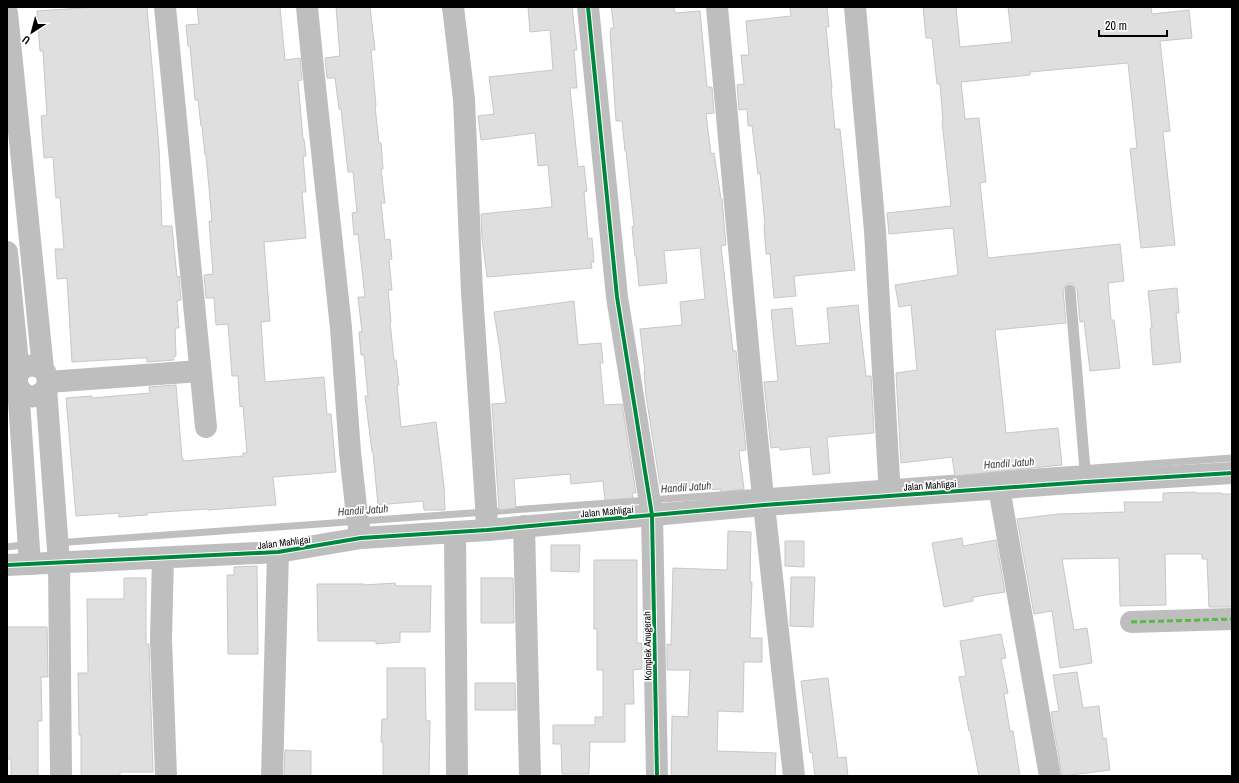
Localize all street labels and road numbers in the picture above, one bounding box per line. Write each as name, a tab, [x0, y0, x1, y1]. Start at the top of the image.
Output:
street label: Jalan Mahligai	[903, 477, 957, 494]
street label: Jalan Mahligai	[580, 503, 634, 520]
street label: Jalan Mahligai	[257, 533, 311, 552]
street label: Komplek Anugerah	[640, 611, 655, 681]

